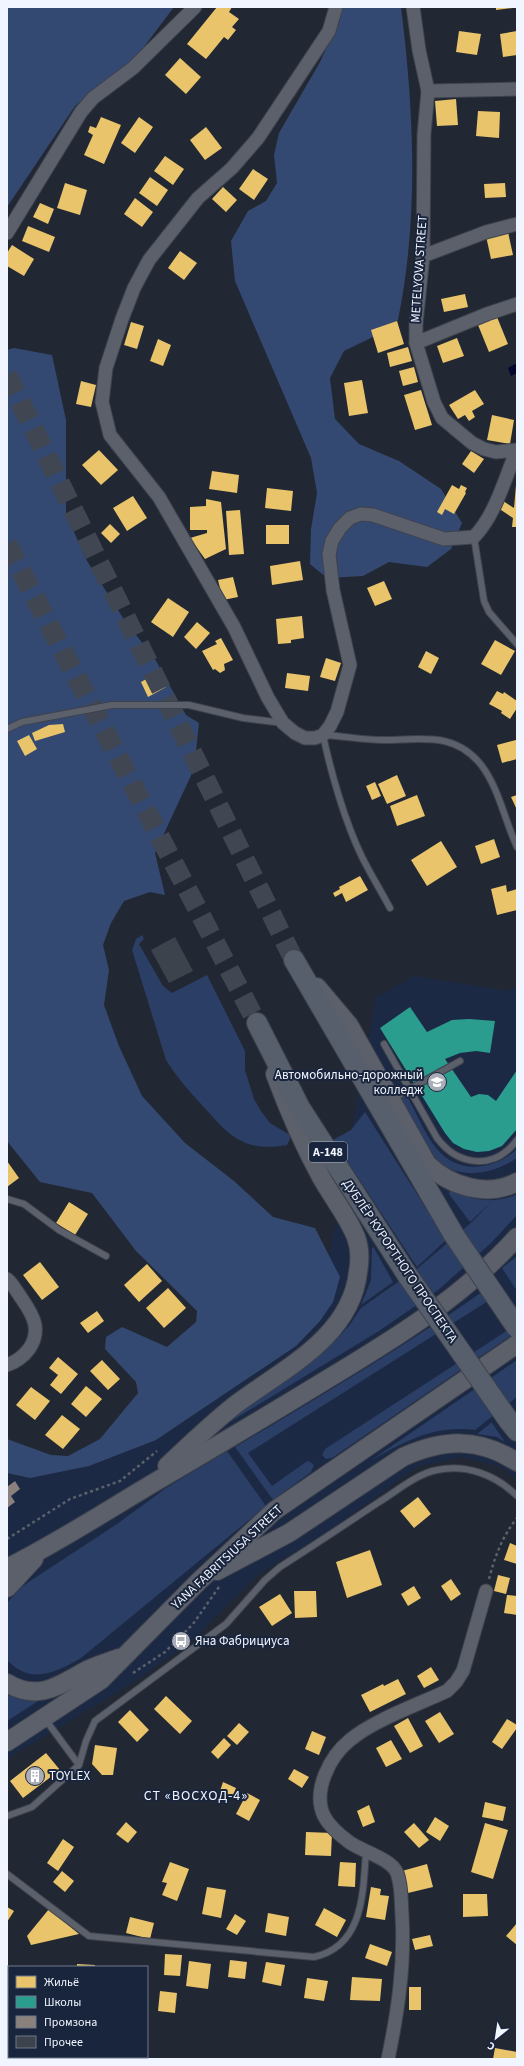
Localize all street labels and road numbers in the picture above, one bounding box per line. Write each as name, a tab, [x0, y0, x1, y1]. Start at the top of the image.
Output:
street label: METELYOVA STREET	[406, 215, 432, 323]
road number: А-148	[309, 1142, 347, 1162]
street label: ДУБЛЁР КУРОРТНОГО ПРОСПЕКТА	[338, 1175, 462, 1347]
street label: YANA FABRITSIUSA STREET	[167, 1501, 287, 1614]

